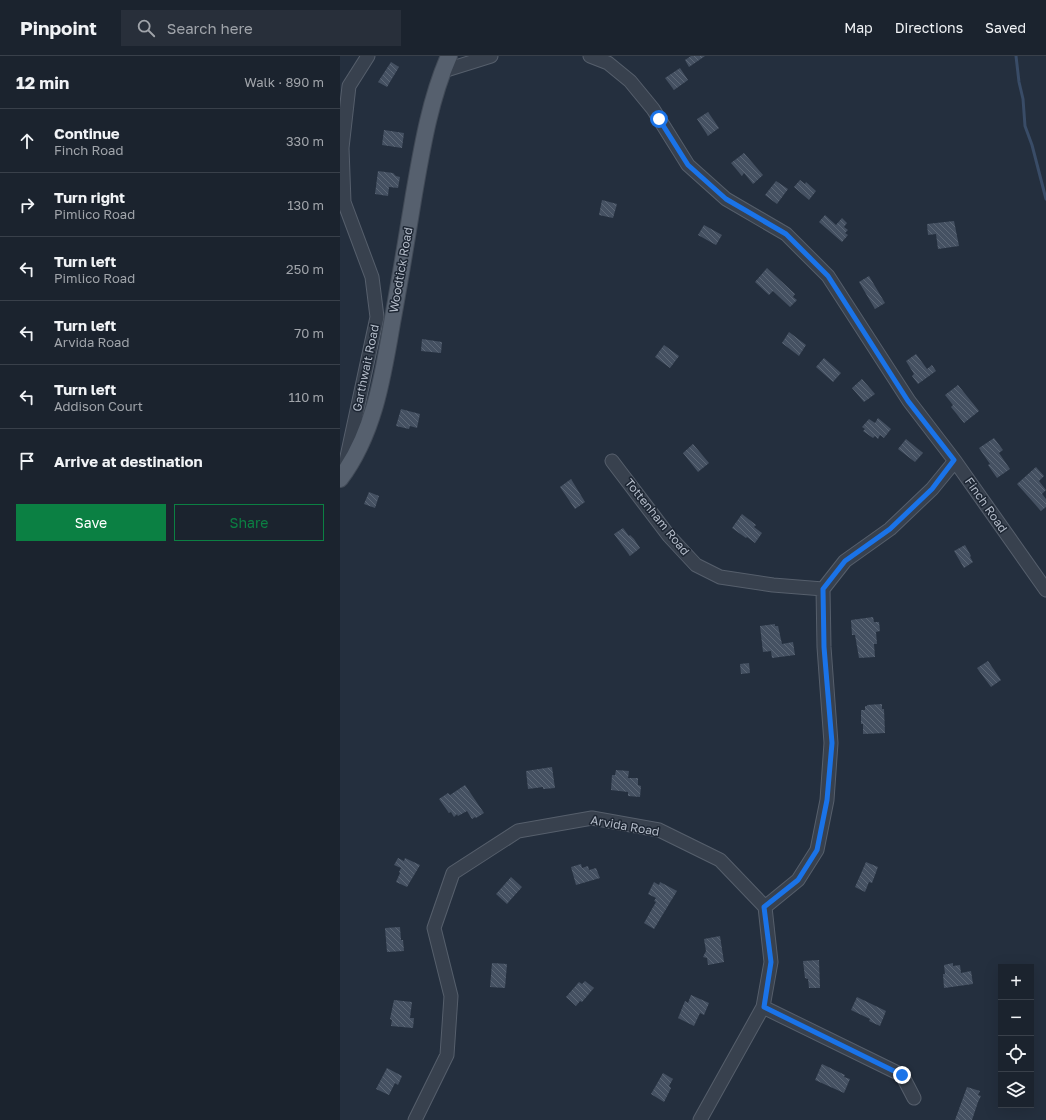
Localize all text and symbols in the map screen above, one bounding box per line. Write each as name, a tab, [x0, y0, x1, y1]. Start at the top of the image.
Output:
search box	[121, 10, 401, 46]
text: Pinpoint	[20, 16, 97, 39]
icon: search	[135, 17, 157, 39]
text: Search here	[167, 19, 253, 37]
text: Map	[844, 19, 873, 36]
text: Directions	[895, 19, 963, 36]
text: Saved	[985, 19, 1026, 36]
text: 12 min	[16, 72, 69, 93]
text: Walk · 890 m	[244, 74, 324, 90]
route start	[650, 110, 668, 128]
text: Continue	[54, 124, 120, 142]
icon: ahead	[16, 130, 38, 152]
text: 330 m	[286, 133, 324, 149]
text: Finch Road	[54, 142, 123, 158]
text: Turn right	[54, 188, 125, 206]
icon: right	[16, 194, 38, 216]
text: 130 m	[287, 197, 324, 213]
text: Pimlico Road	[54, 206, 135, 222]
street label: Woodtick Road	[386, 226, 415, 314]
text: Turn left	[54, 252, 116, 270]
icon: left	[16, 258, 38, 280]
text: 250 m	[286, 261, 324, 277]
text: Pimlico Road	[54, 270, 135, 286]
text: Turn left	[54, 316, 116, 334]
icon: left	[16, 322, 38, 344]
street label: Garthwait Road	[349, 323, 382, 413]
text: 70 m	[294, 325, 324, 341]
text: Arvida Road	[54, 334, 129, 350]
text: Turn left	[54, 380, 116, 398]
icon: left	[16, 386, 38, 408]
text: 110 m	[289, 389, 324, 405]
text: Addison Court	[54, 398, 143, 414]
icon: arrive	[16, 450, 38, 472]
text: Arrive at destination	[54, 452, 203, 470]
street label: Finch Road	[962, 474, 1011, 535]
street label: Tottenham Road	[622, 475, 693, 558]
button: Save	[16, 504, 166, 541]
button: Share	[174, 504, 324, 541]
street label: Arvida Road	[590, 812, 661, 839]
map controls	[998, 964, 1034, 1108]
button: +	[998, 964, 1034, 1000]
button: −	[998, 1000, 1034, 1036]
button: locate	[998, 1036, 1034, 1072]
route end	[893, 1066, 911, 1084]
button: layers	[998, 1072, 1034, 1108]

